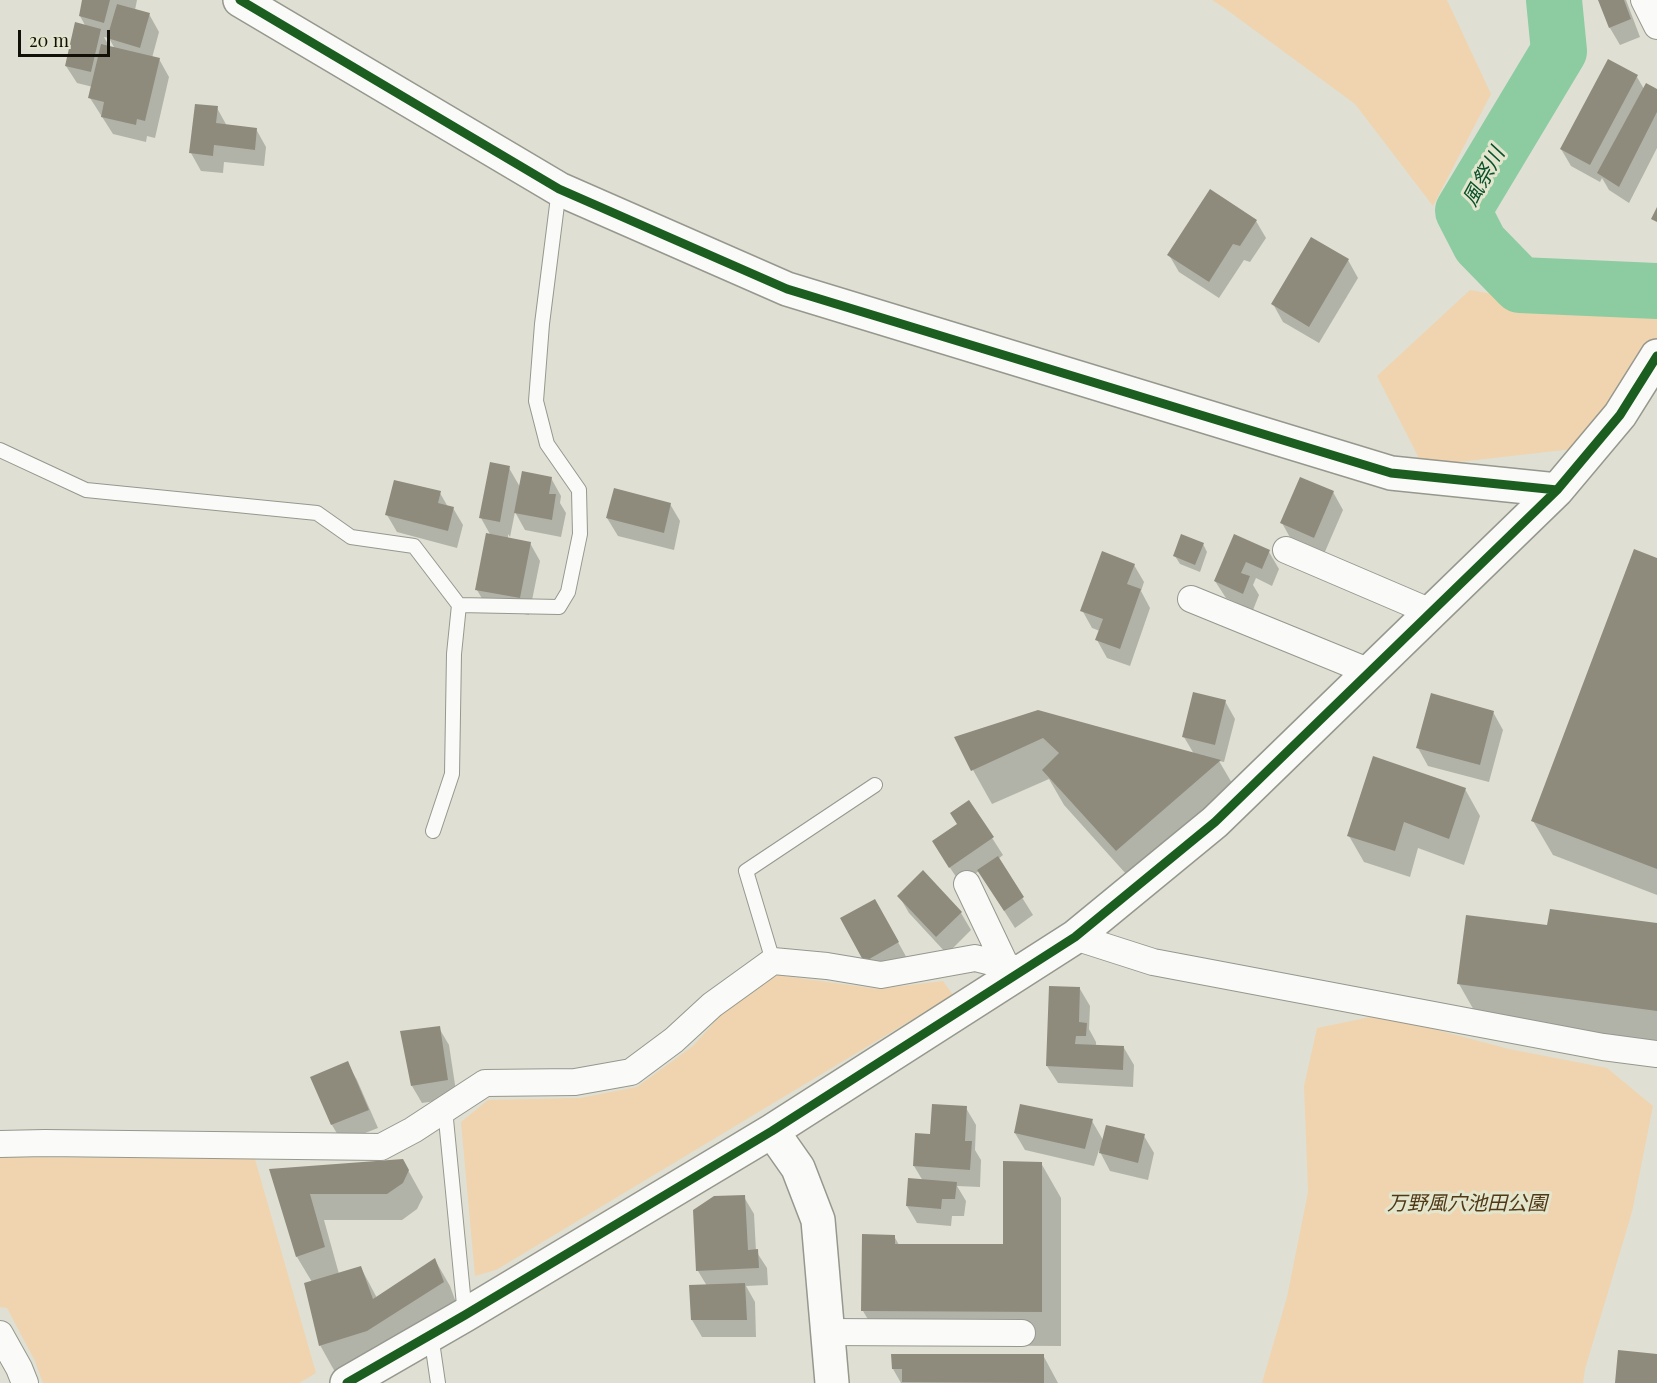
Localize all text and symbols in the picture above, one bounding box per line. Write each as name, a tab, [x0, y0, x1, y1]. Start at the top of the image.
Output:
scale bar	[21, 18, 112, 56]
text: 20 m	[29, 28, 69, 52]
water label: 風祭川	[1458, 143, 1510, 211]
park label: 万野風穴池田公園	[1387, 1192, 1547, 1216]

